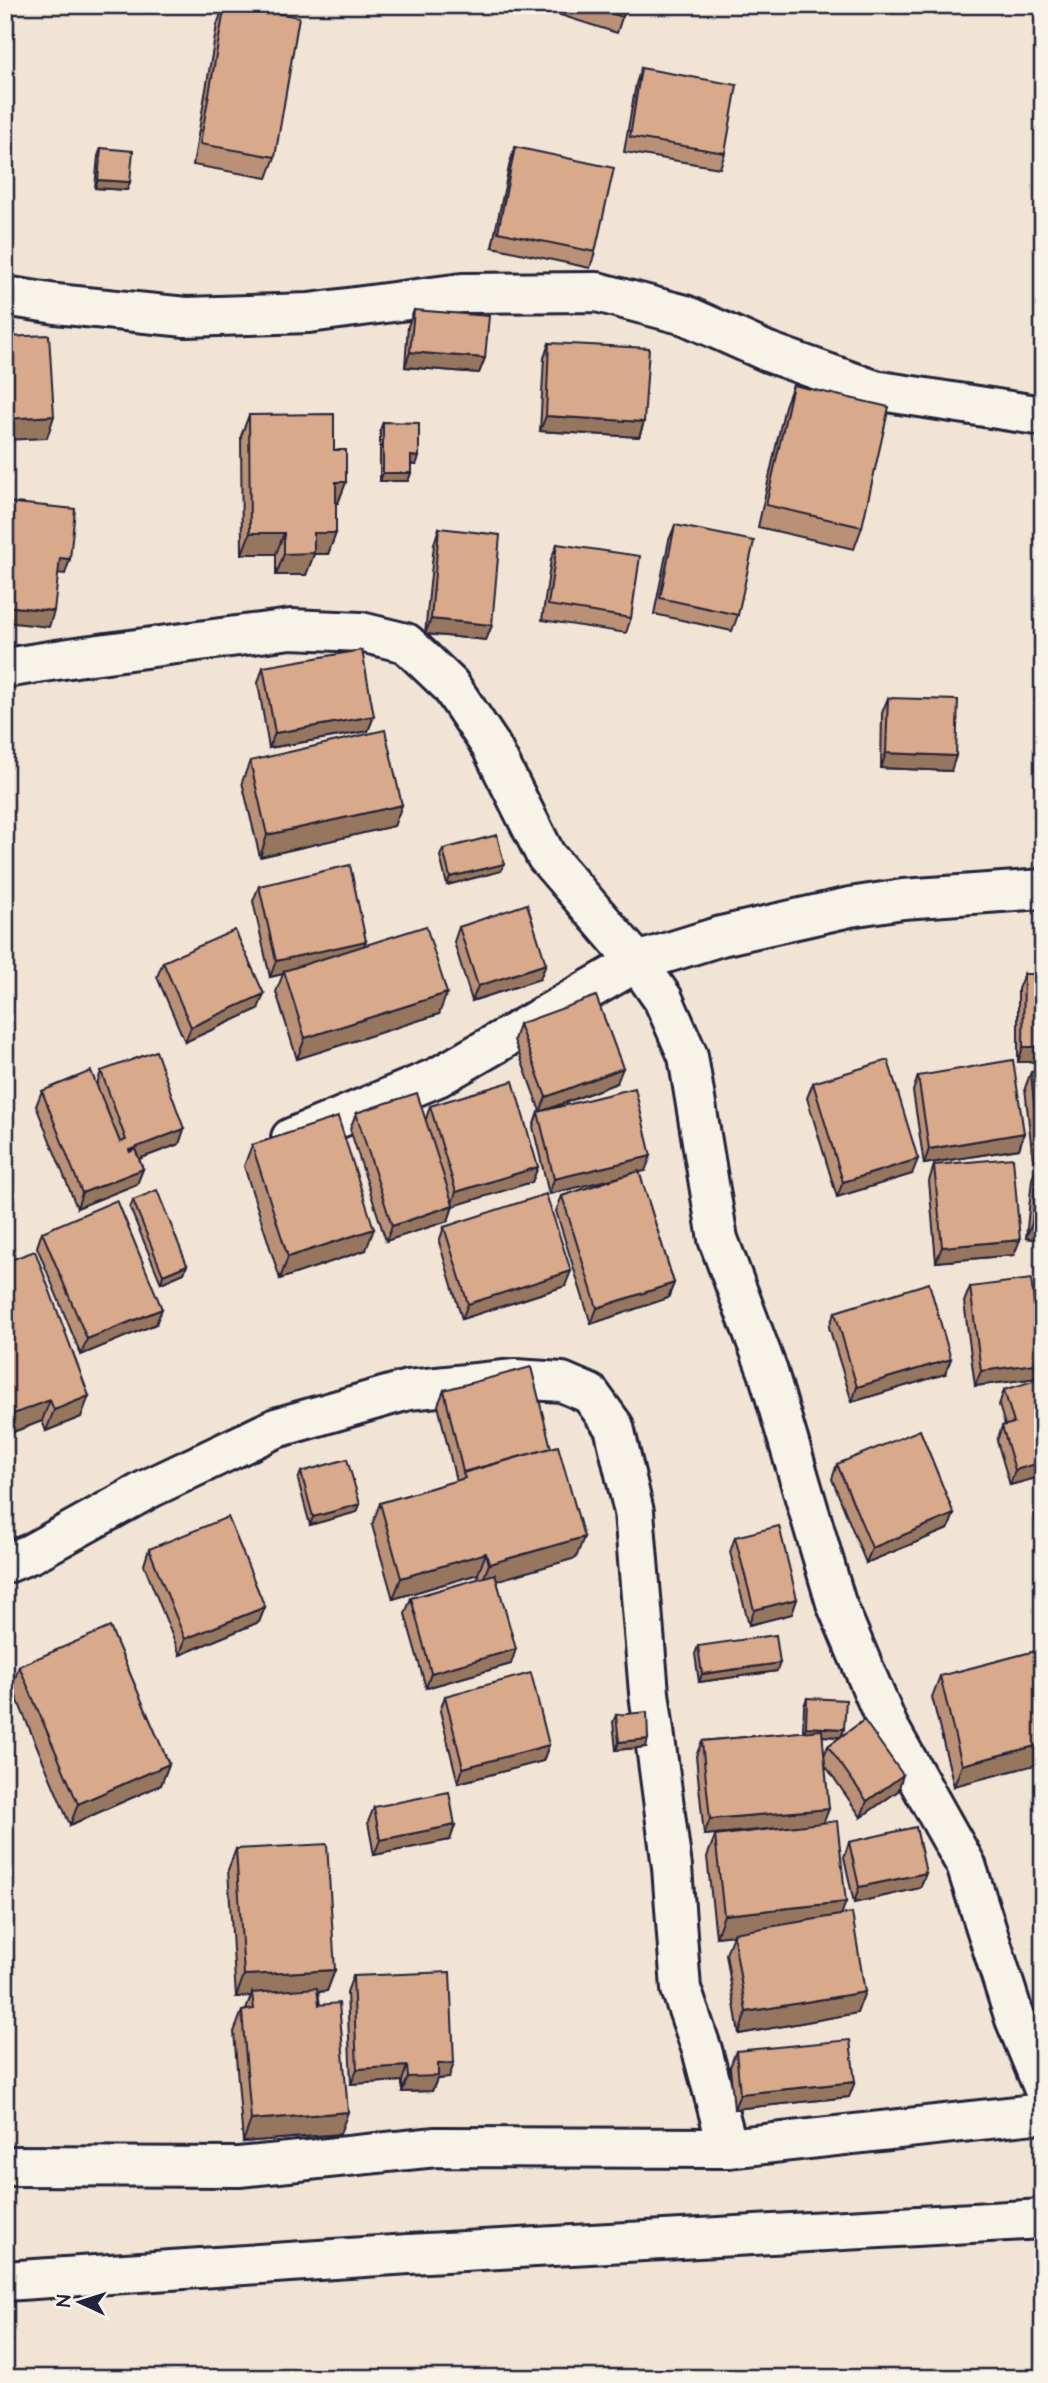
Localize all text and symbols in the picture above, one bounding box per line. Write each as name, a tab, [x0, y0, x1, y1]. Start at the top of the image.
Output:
north arrow	[46, 2268, 116, 2338]
text: N	[51, 2294, 78, 2308]

